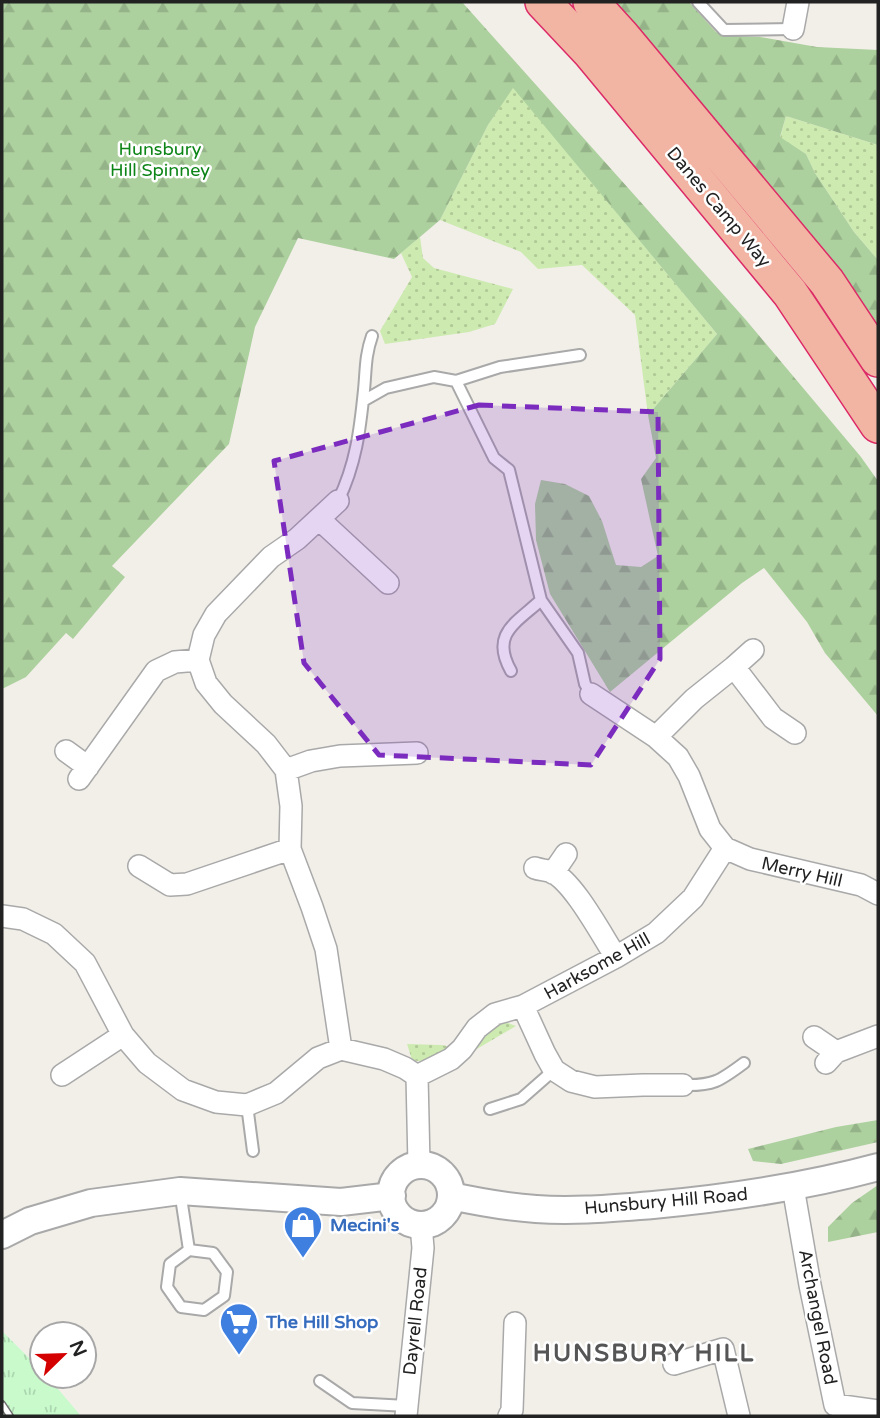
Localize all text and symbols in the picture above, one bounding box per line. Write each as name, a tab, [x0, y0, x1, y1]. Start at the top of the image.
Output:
park label: Hunsbury Hill Spinney	[110, 138, 210, 181]
street label: Danes Camp Way	[662, 142, 776, 272]
street label: Merry Hill	[759, 852, 845, 892]
street label: Harksome Hill	[540, 928, 654, 1004]
street label: Hunsbury Hill Road	[583, 1183, 749, 1219]
shop icon: Mecini's	[282, 1204, 324, 1259]
place label: Mecini's	[330, 1214, 400, 1236]
street label: Archangel Road	[794, 1247, 842, 1387]
street label: Dayrell Road	[398, 1266, 432, 1376]
supermarket icon: The Hill Shop	[218, 1301, 260, 1356]
place label: The Hill Shop	[265, 1311, 378, 1333]
north arrow	[28, 1320, 98, 1390]
text: N	[65, 1337, 91, 1360]
district label: HUNSBURY HILL	[533, 1339, 755, 1368]

